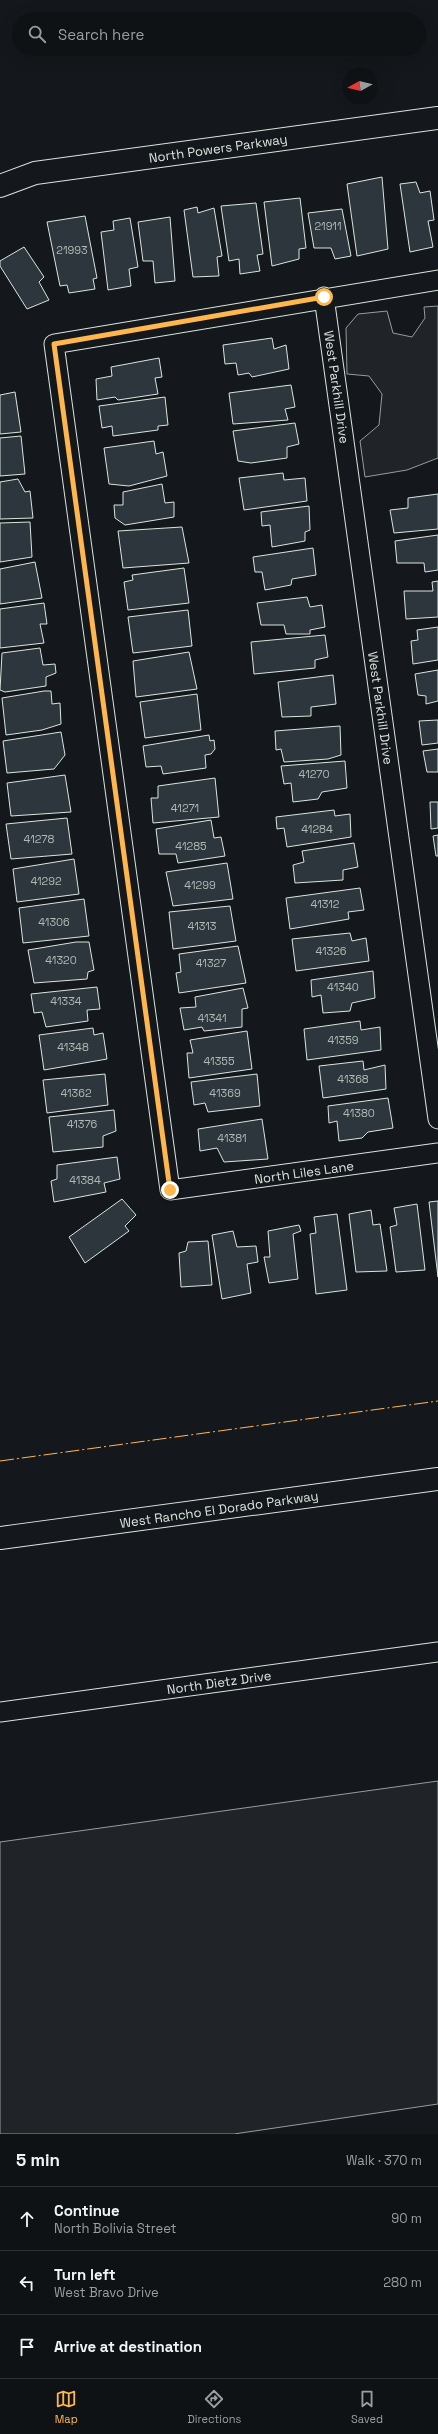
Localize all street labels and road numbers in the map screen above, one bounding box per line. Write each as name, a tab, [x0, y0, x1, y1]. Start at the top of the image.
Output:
street label: North Powers Parkway	[148, 130, 289, 167]
street label: West Parkhill Drive	[320, 329, 353, 445]
street label: West Parkhill Drive	[364, 650, 397, 766]
street label: North Liles Lane	[253, 1157, 355, 1188]
street label: West Rancho El Dorado Parkway	[119, 1487, 320, 1532]
street label: North Dietz Drive	[166, 1667, 272, 1698]

